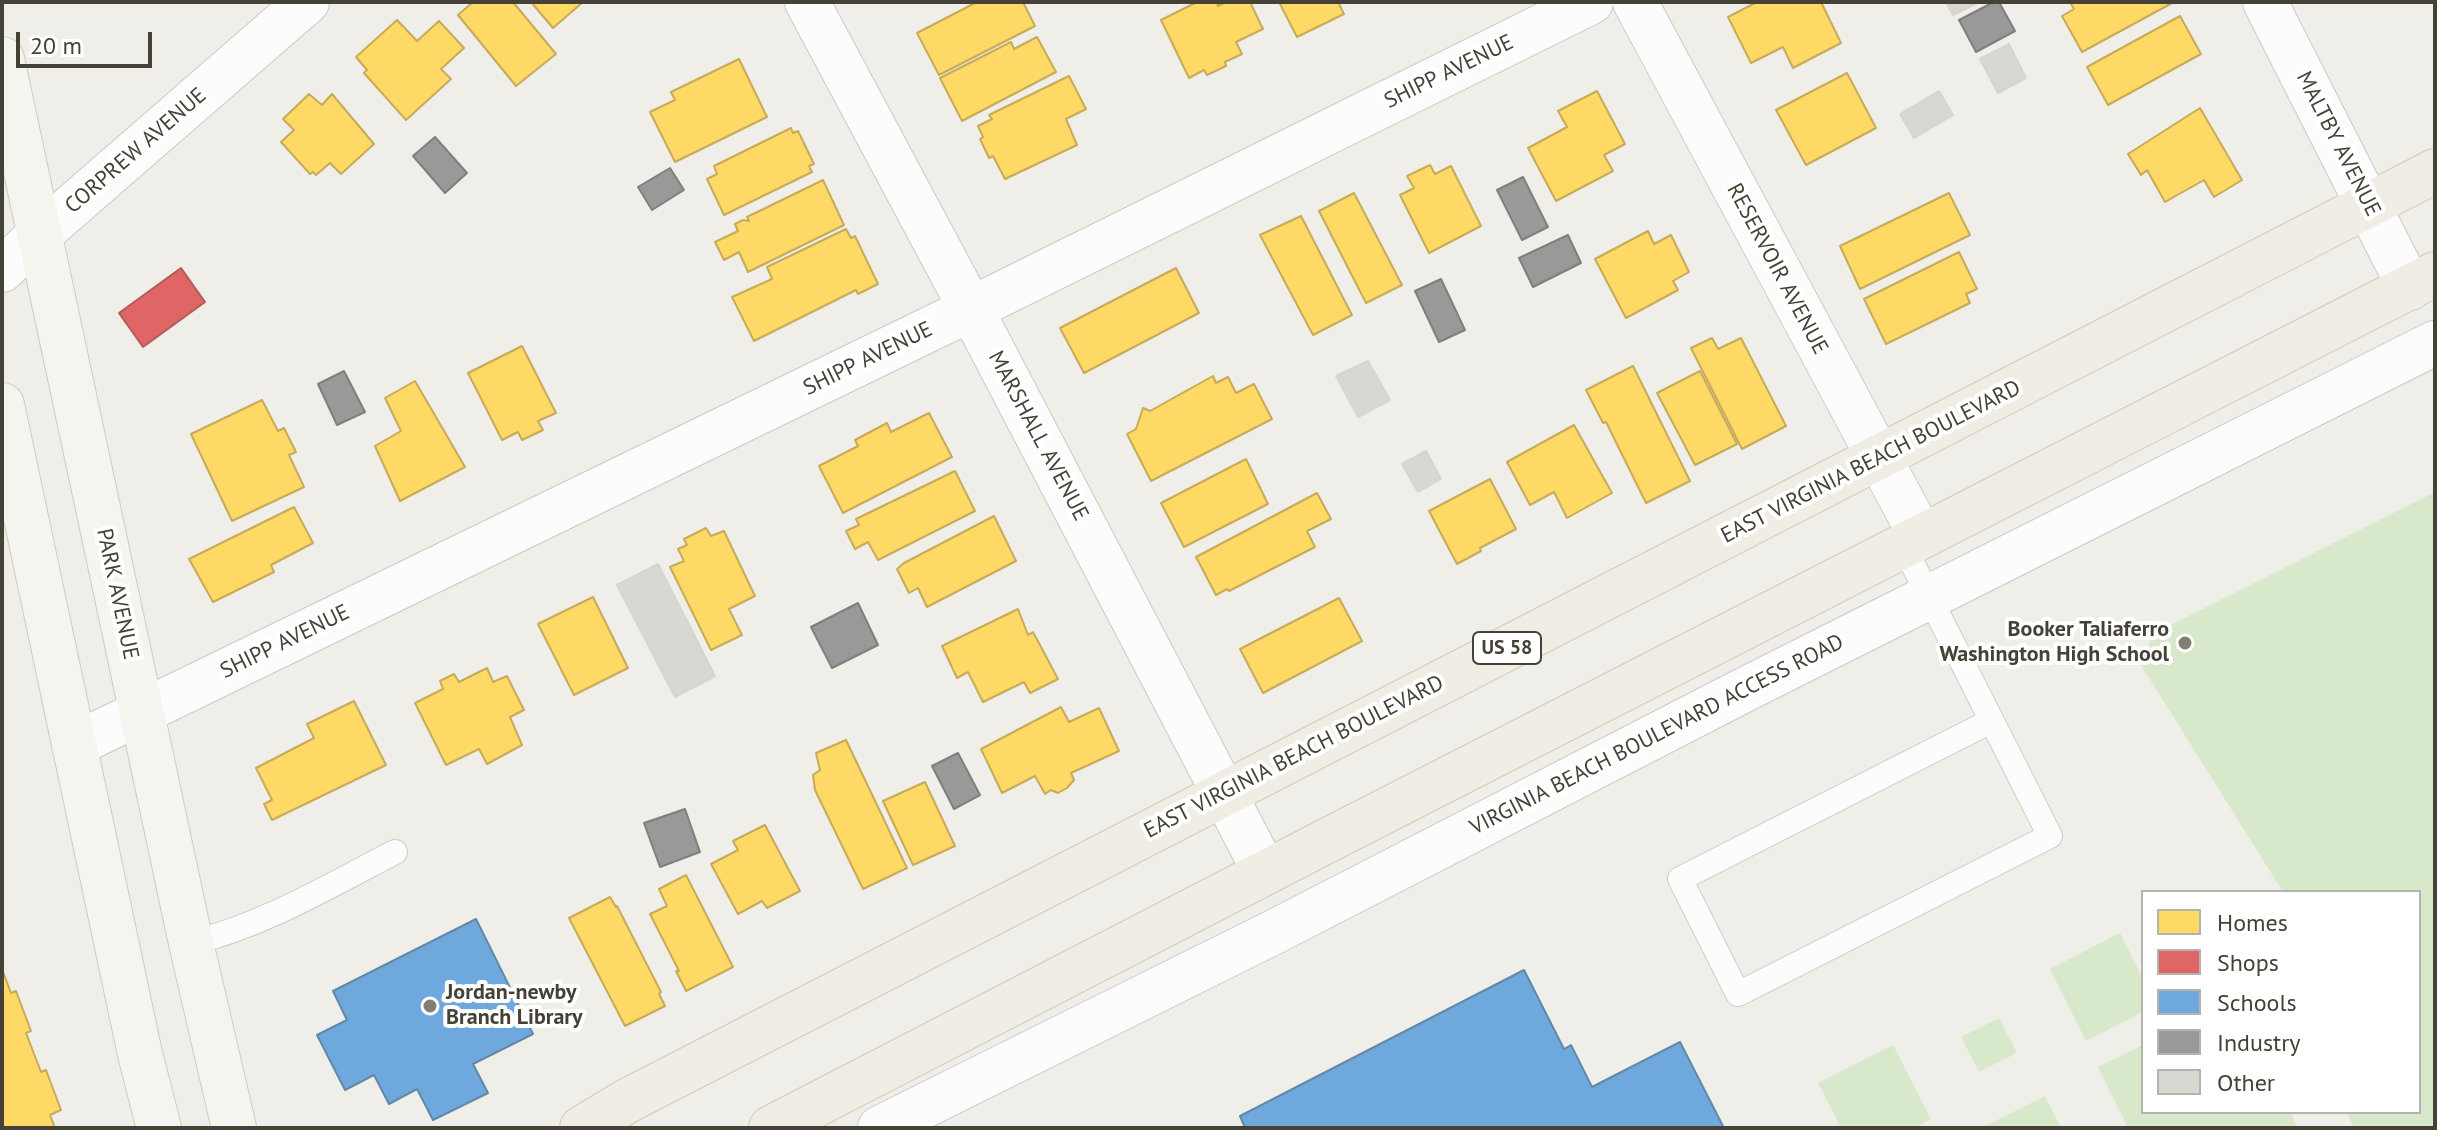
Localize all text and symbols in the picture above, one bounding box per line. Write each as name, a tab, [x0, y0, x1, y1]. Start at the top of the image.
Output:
scale bar	[20, 16, 156, 66]
street label: SHIPP AVENUE	[1380, 29, 1518, 115]
text: 20 m	[30, 30, 82, 61]
street label: MALTBY AVENUE	[2290, 67, 2386, 221]
street label: CORPREW AVENUE	[60, 82, 212, 220]
street label: RESERVOIR AVENUE	[1721, 179, 1833, 359]
street label: SHIPP AVENUE	[799, 316, 937, 402]
street label: MARSHALL AVENUE	[982, 347, 1094, 525]
street label: EAST VIRGINIA BEACH BOULEVARD	[1717, 375, 2025, 549]
street label: PARK AVENUE	[90, 526, 144, 662]
street label: SHIPP AVENUE	[216, 599, 354, 685]
place label: Booker Taliaferro Washington High School	[1939, 617, 2169, 668]
street label: VIRGINIA BEACH BOULEVARD ACCESS ROAD	[1466, 629, 1848, 841]
road number: US 58	[1473, 632, 1541, 664]
marker: Booker Taliaferro Washington High School	[2176, 634, 2194, 652]
street label: EAST VIRGINIA BEACH BOULEVARD	[1140, 670, 1448, 844]
legend	[2141, 890, 2421, 1114]
text: Homes	[2217, 907, 2288, 938]
text: Shops	[2217, 947, 2279, 978]
place label: Jordan-newby Branch Library	[446, 980, 583, 1032]
text: Schools	[2217, 987, 2297, 1018]
marker: Jordan-newby Branch Library	[421, 997, 439, 1015]
text: Industry	[2217, 1027, 2301, 1058]
text: Other	[2217, 1067, 2275, 1098]

